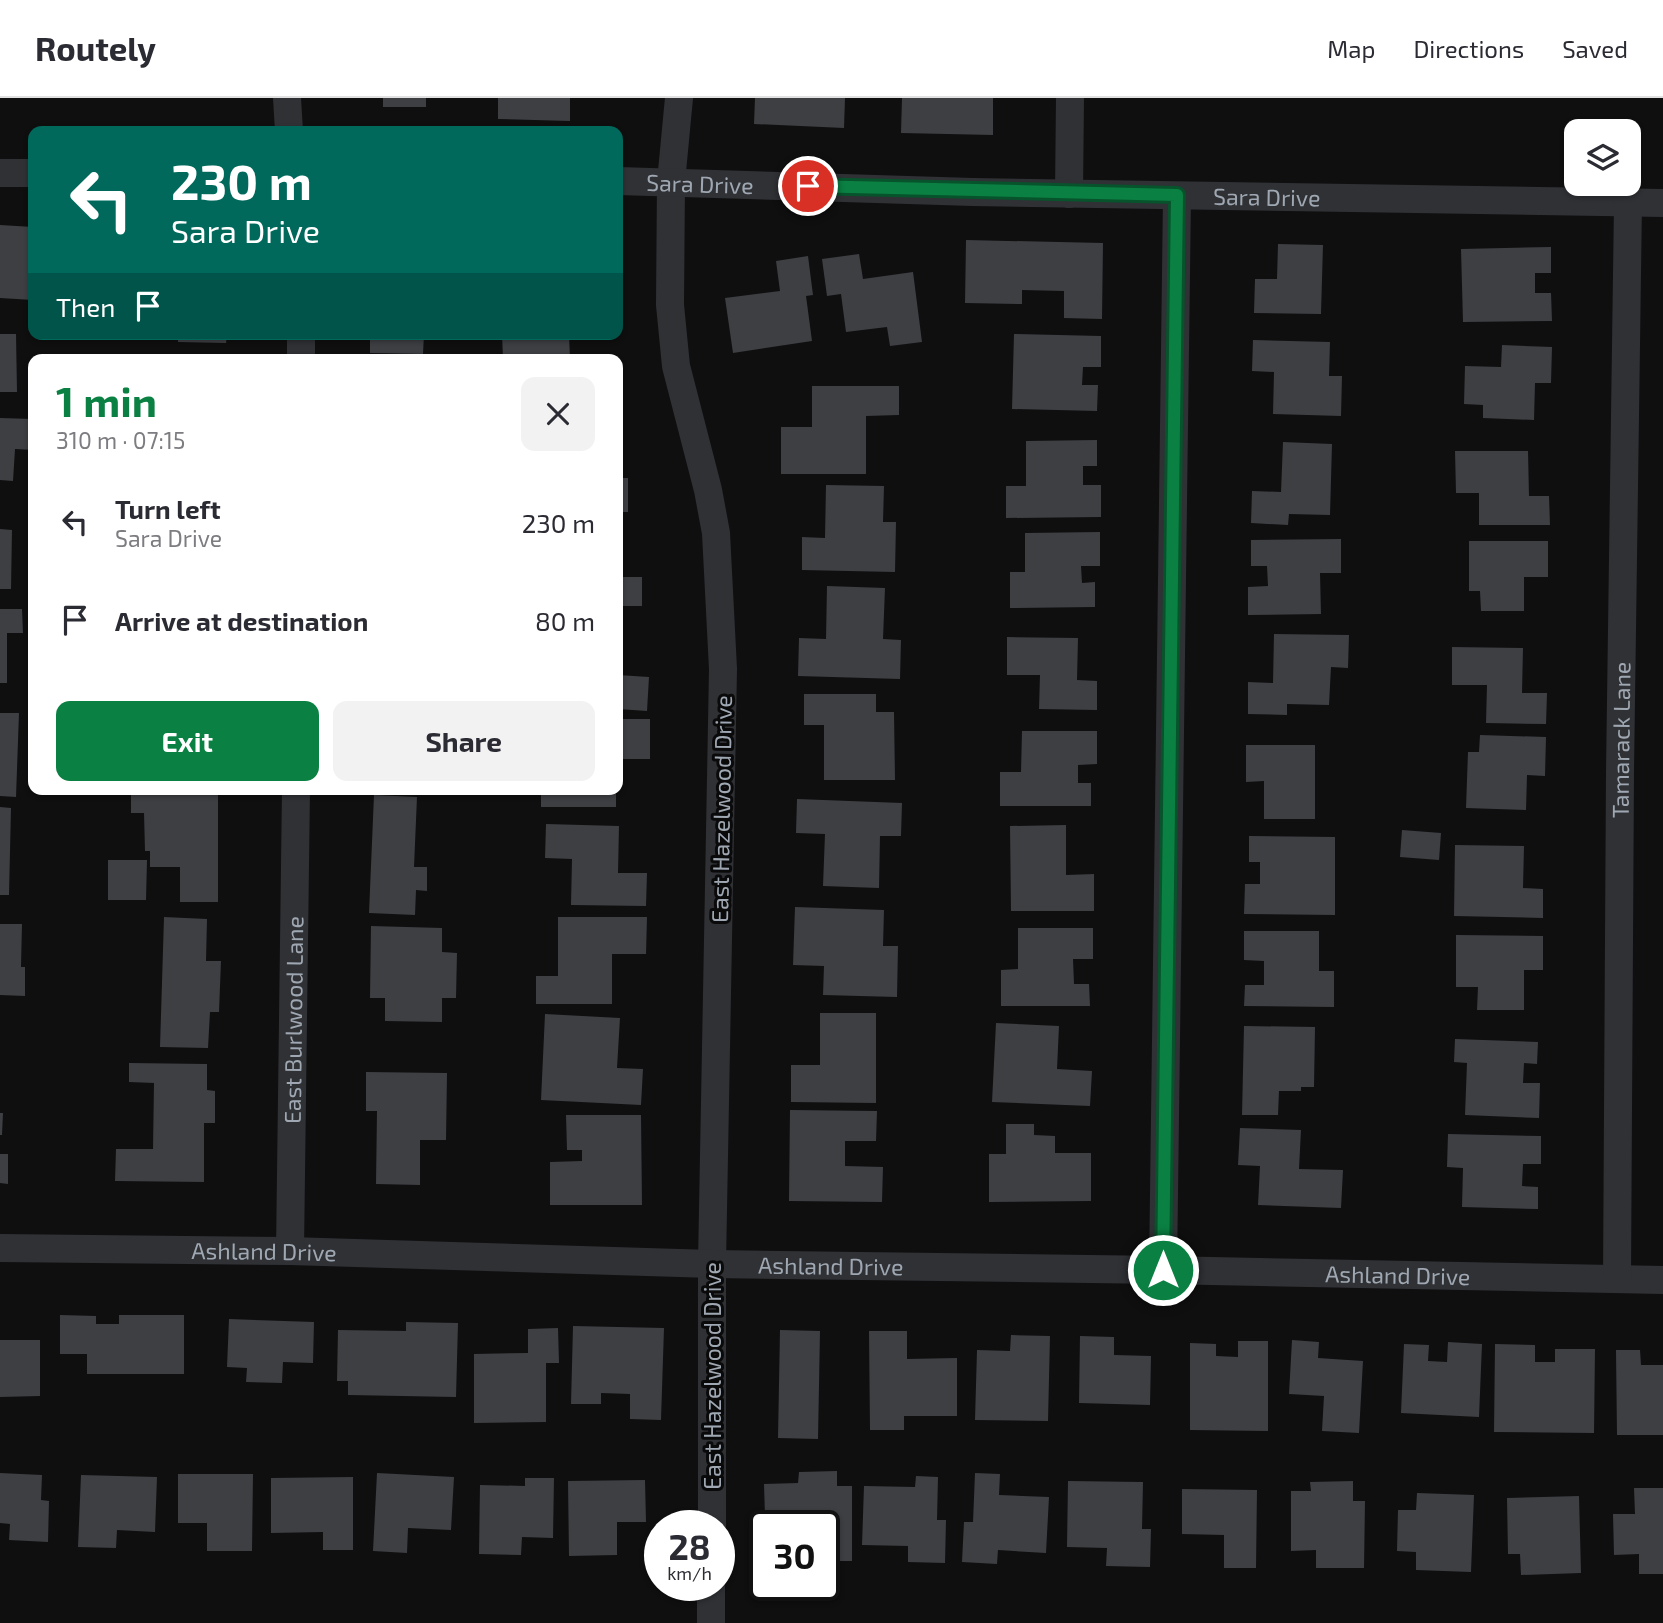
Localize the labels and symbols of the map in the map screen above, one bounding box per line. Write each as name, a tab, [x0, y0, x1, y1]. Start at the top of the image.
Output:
pin	[778, 156, 838, 216]
street label: Sara Drive	[646, 168, 754, 199]
street label: Sara Drive	[1213, 182, 1321, 212]
street label: Tamarack Lane	[1606, 662, 1636, 818]
street label: East Hazelwood Drive	[705, 695, 737, 923]
street label: East Burlwood Lane	[278, 916, 308, 1124]
position arrow	[1126, 1233, 1200, 1307]
street label: Ashland Drive	[191, 1236, 337, 1266]
street label: Ashland Drive	[758, 1251, 904, 1281]
street label: Ashland Drive	[1325, 1259, 1471, 1290]
street label: East Hazelwood Drive	[698, 1262, 726, 1490]
speed limit sign: 30	[749, 1510, 840, 1601]

